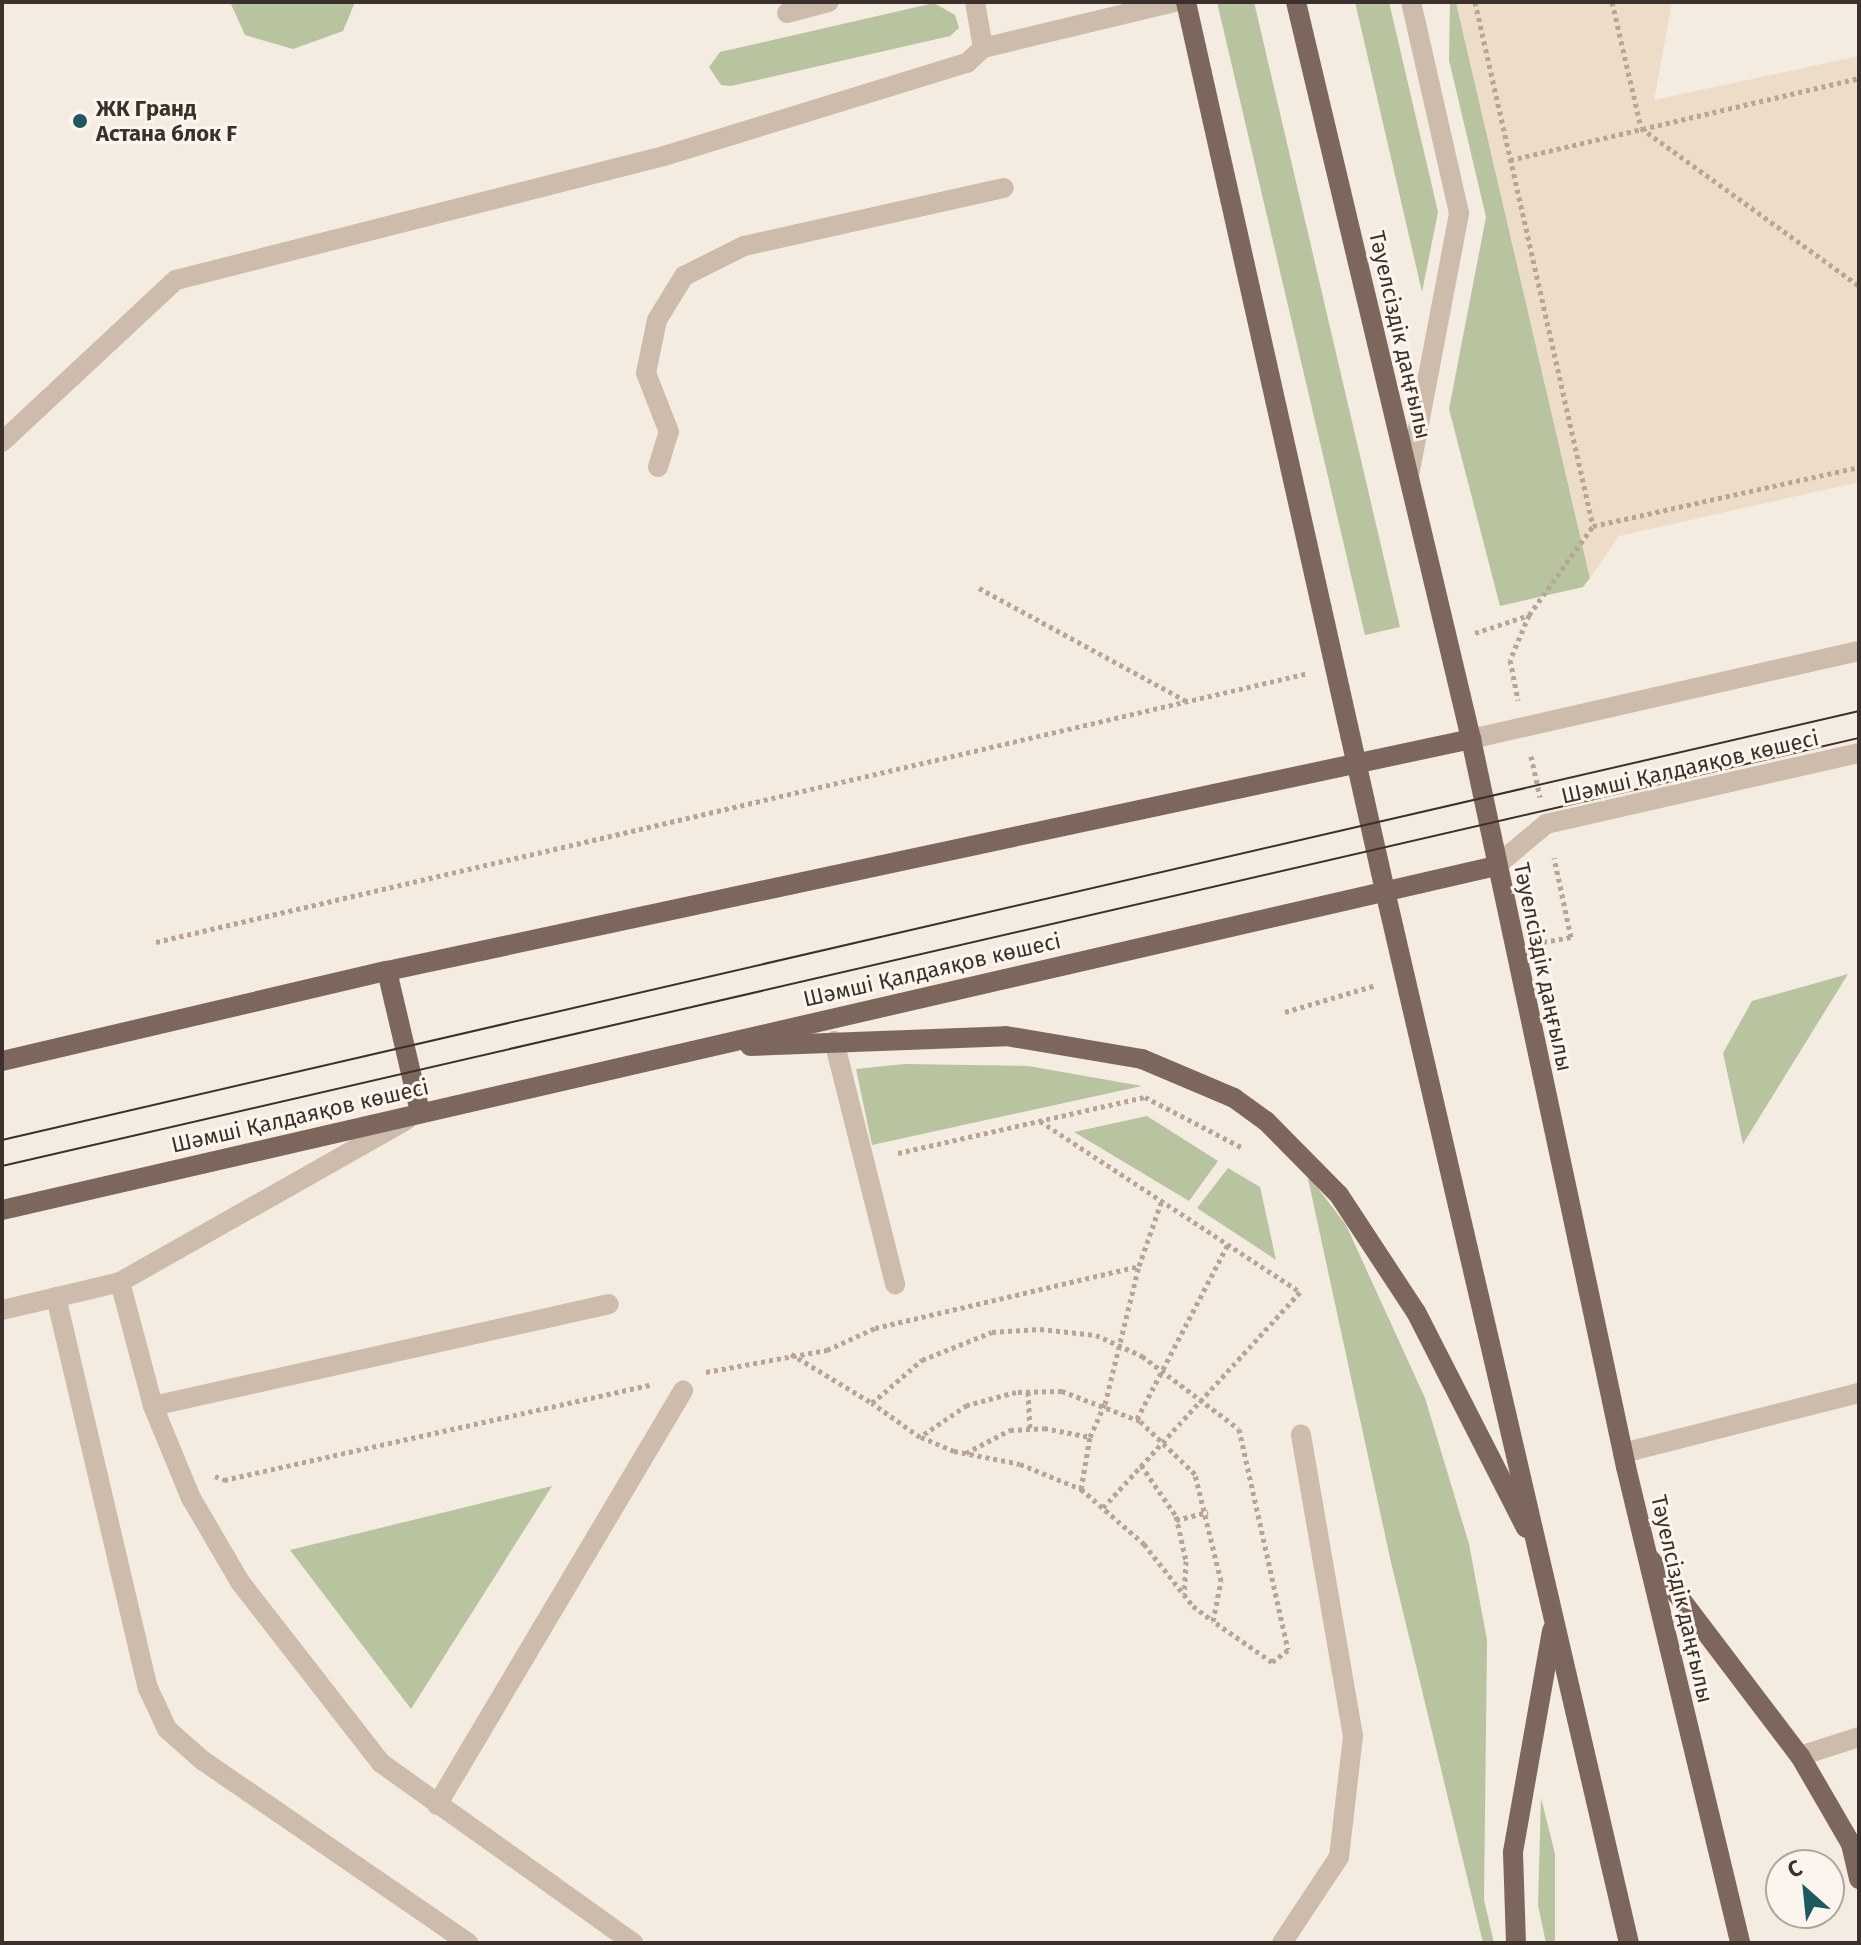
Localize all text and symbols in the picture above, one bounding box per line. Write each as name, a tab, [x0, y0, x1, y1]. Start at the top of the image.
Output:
place label: ЖК Гранд Астана блок F	[96, 95, 237, 146]
marker: ЖК Гранд Астана блок F	[71, 112, 89, 130]
street label: Тәуелсіздік даңғылы	[1363, 228, 1437, 442]
street label: Шәмші Қалдаяқов көшесі	[1559, 725, 1821, 809]
street label: Тәуелсіздік даңғылы	[1508, 860, 1578, 1074]
street label: Шәмші Қалдаяқов көшесі	[801, 928, 1063, 1012]
street label: Шәмші Қалдаяқов көшесі	[169, 1074, 431, 1158]
street label: Тәуелсіздік даңғылы	[1645, 1492, 1719, 1706]
north arrow	[1765, 1849, 1845, 1929]
text: С	[1783, 1854, 1807, 1884]

